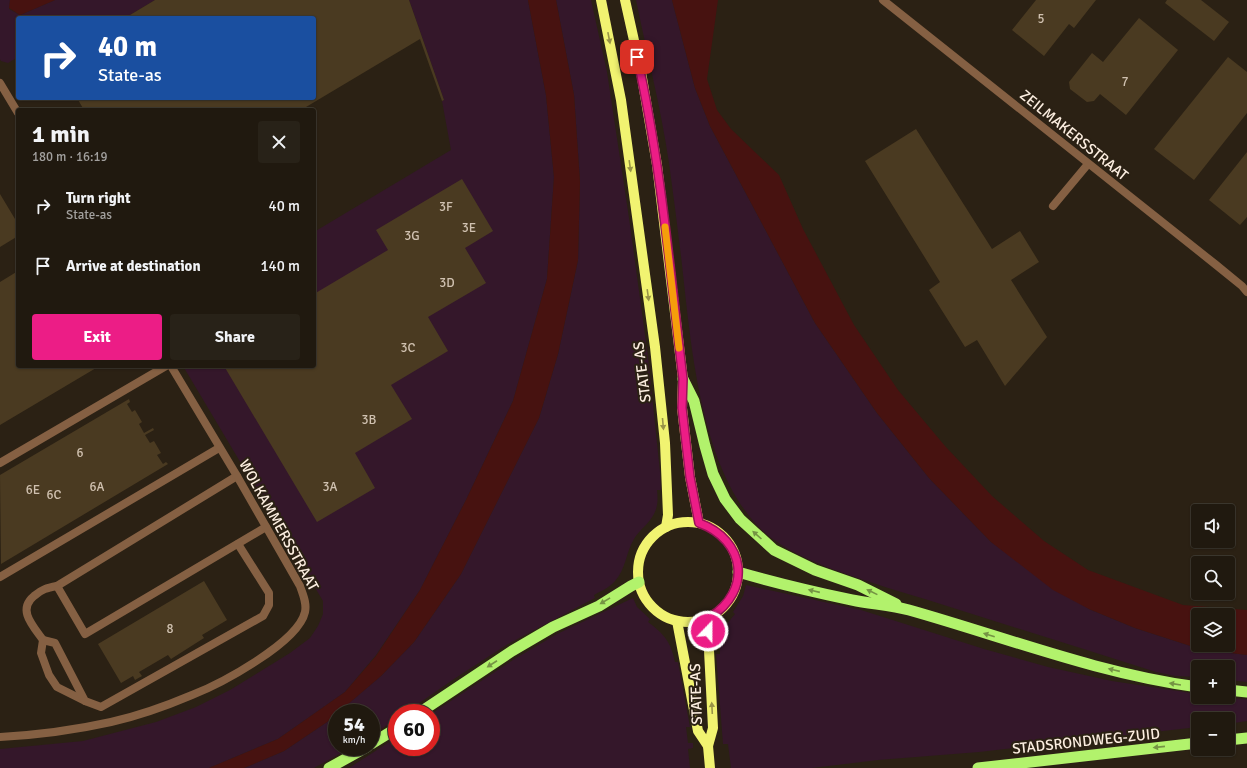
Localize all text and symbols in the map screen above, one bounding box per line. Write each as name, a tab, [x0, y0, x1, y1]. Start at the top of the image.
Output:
house number: 5	[1037, 11, 1045, 27]
text: 40 m	[98, 30, 157, 64]
icon: right	[32, 32, 84, 84]
one-way arrow	[607, 32, 613, 44]
pin	[620, 40, 654, 74]
icon: arrive	[626, 46, 648, 68]
text: State-as	[98, 64, 162, 86]
house number: 7	[1121, 74, 1129, 90]
street label: ZEILMAKERSSTRAAT	[1016, 86, 1132, 185]
text: 1 min	[32, 119, 90, 149]
button: close	[258, 121, 300, 163]
text: 180 m · 16:19	[32, 149, 108, 165]
one-way arrow	[627, 160, 633, 173]
text: Turn right	[66, 189, 131, 207]
icon: right	[32, 195, 54, 217]
text: 40 m	[269, 197, 300, 215]
house number: 3F	[439, 199, 453, 215]
text: State-as	[66, 207, 112, 223]
house number: 3E	[462, 220, 476, 236]
house number: 3G	[404, 228, 420, 244]
icon: arrive	[32, 255, 54, 277]
text: Arrive at destination	[66, 257, 201, 275]
text: 140 m	[260, 257, 300, 275]
house number: 3D	[439, 275, 455, 291]
one-way arrow	[645, 289, 651, 301]
button: Exit	[32, 314, 162, 360]
button: Share	[170, 314, 300, 360]
house number: 3C	[401, 340, 416, 356]
street label: STATE-AS	[629, 340, 655, 404]
house number: 3B	[362, 412, 377, 428]
one-way arrow	[660, 418, 667, 430]
house number: 6	[76, 445, 84, 461]
street label: WOLKAMMERSSTRAAT	[235, 456, 323, 594]
house number: 6A	[90, 479, 105, 495]
house number: 3A	[323, 479, 338, 495]
house number: 6E	[26, 482, 40, 498]
house number: 6C	[47, 487, 62, 503]
map controls	[1191, 504, 1235, 756]
button: sound	[1191, 504, 1235, 548]
one-way arrow	[752, 530, 762, 540]
button: search	[1191, 556, 1235, 600]
one-way arrow	[808, 588, 820, 594]
one-way arrow	[867, 589, 878, 595]
one-way arrow	[599, 598, 611, 605]
button: layers	[1191, 608, 1235, 652]
position arrow	[687, 610, 729, 652]
house number: 8	[166, 621, 174, 637]
one-way arrow	[983, 632, 995, 638]
one-way arrow	[487, 660, 497, 668]
button: +	[1191, 660, 1235, 704]
street label: STATE-AS	[686, 663, 706, 725]
one-way arrow	[1108, 667, 1120, 673]
one-way arrow	[1169, 681, 1181, 687]
one-way arrow	[709, 702, 716, 714]
speed limit sign: 60	[388, 704, 440, 756]
text: 54	[343, 712, 365, 737]
button: −	[1191, 712, 1235, 756]
street label: STADSRONDWEG-ZUID	[1011, 724, 1161, 758]
text: km/h	[343, 734, 365, 746]
one-way arrow	[1153, 744, 1165, 751]

